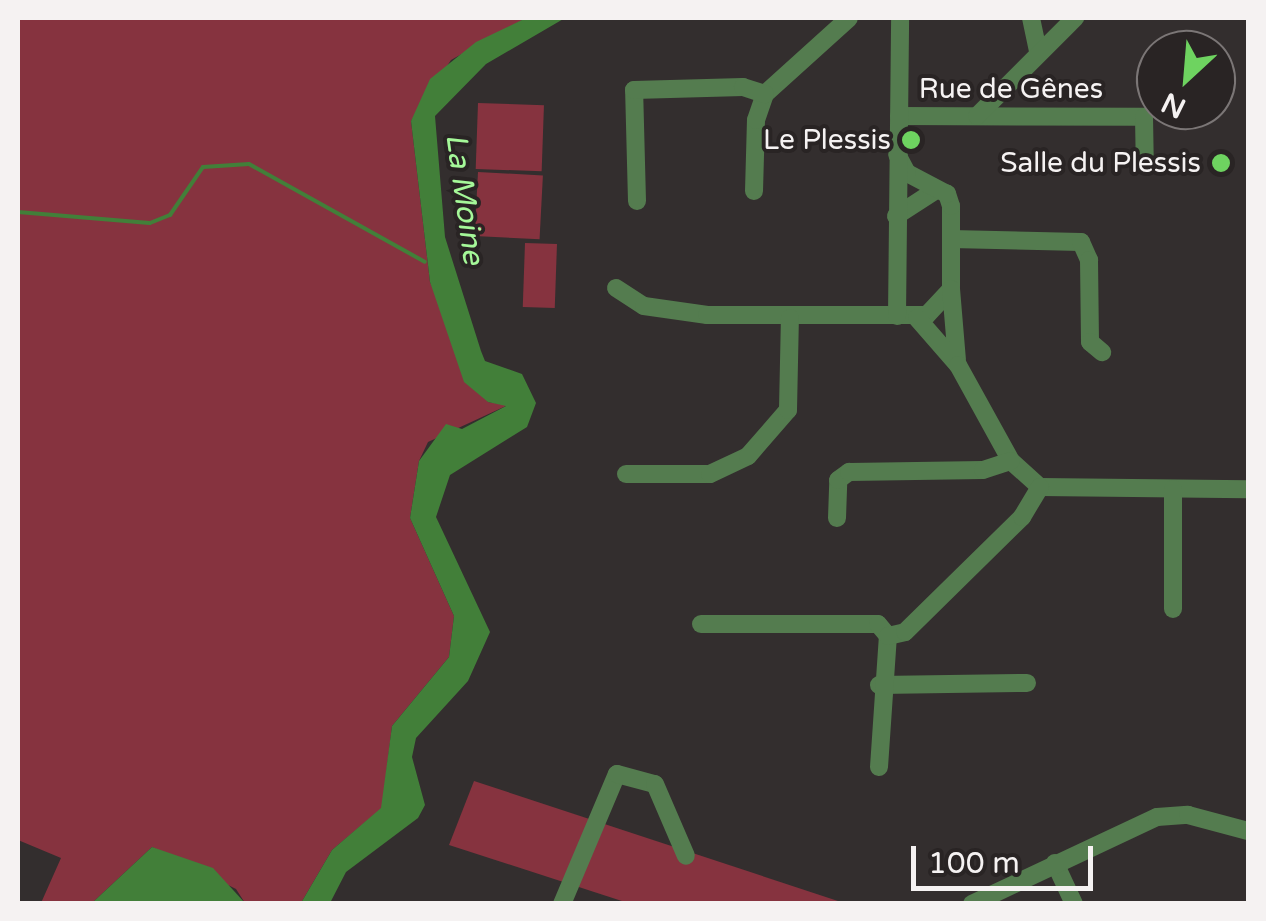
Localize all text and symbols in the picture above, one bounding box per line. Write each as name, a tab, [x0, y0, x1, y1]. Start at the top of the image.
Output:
north arrow	[1136, 30, 1236, 130]
street label: Rue de Gênes	[919, 72, 1103, 106]
text: N	[1156, 85, 1191, 125]
place label: Le Plessis	[763, 123, 891, 157]
marker: Le Plessis	[900, 129, 922, 151]
water label: La Moine	[437, 131, 491, 267]
place label: Salle du Plessis	[1000, 146, 1201, 180]
marker: Salle du Plessis	[1210, 152, 1232, 174]
scale bar	[916, 826, 1098, 888]
text: 100 m	[928, 845, 1020, 882]

